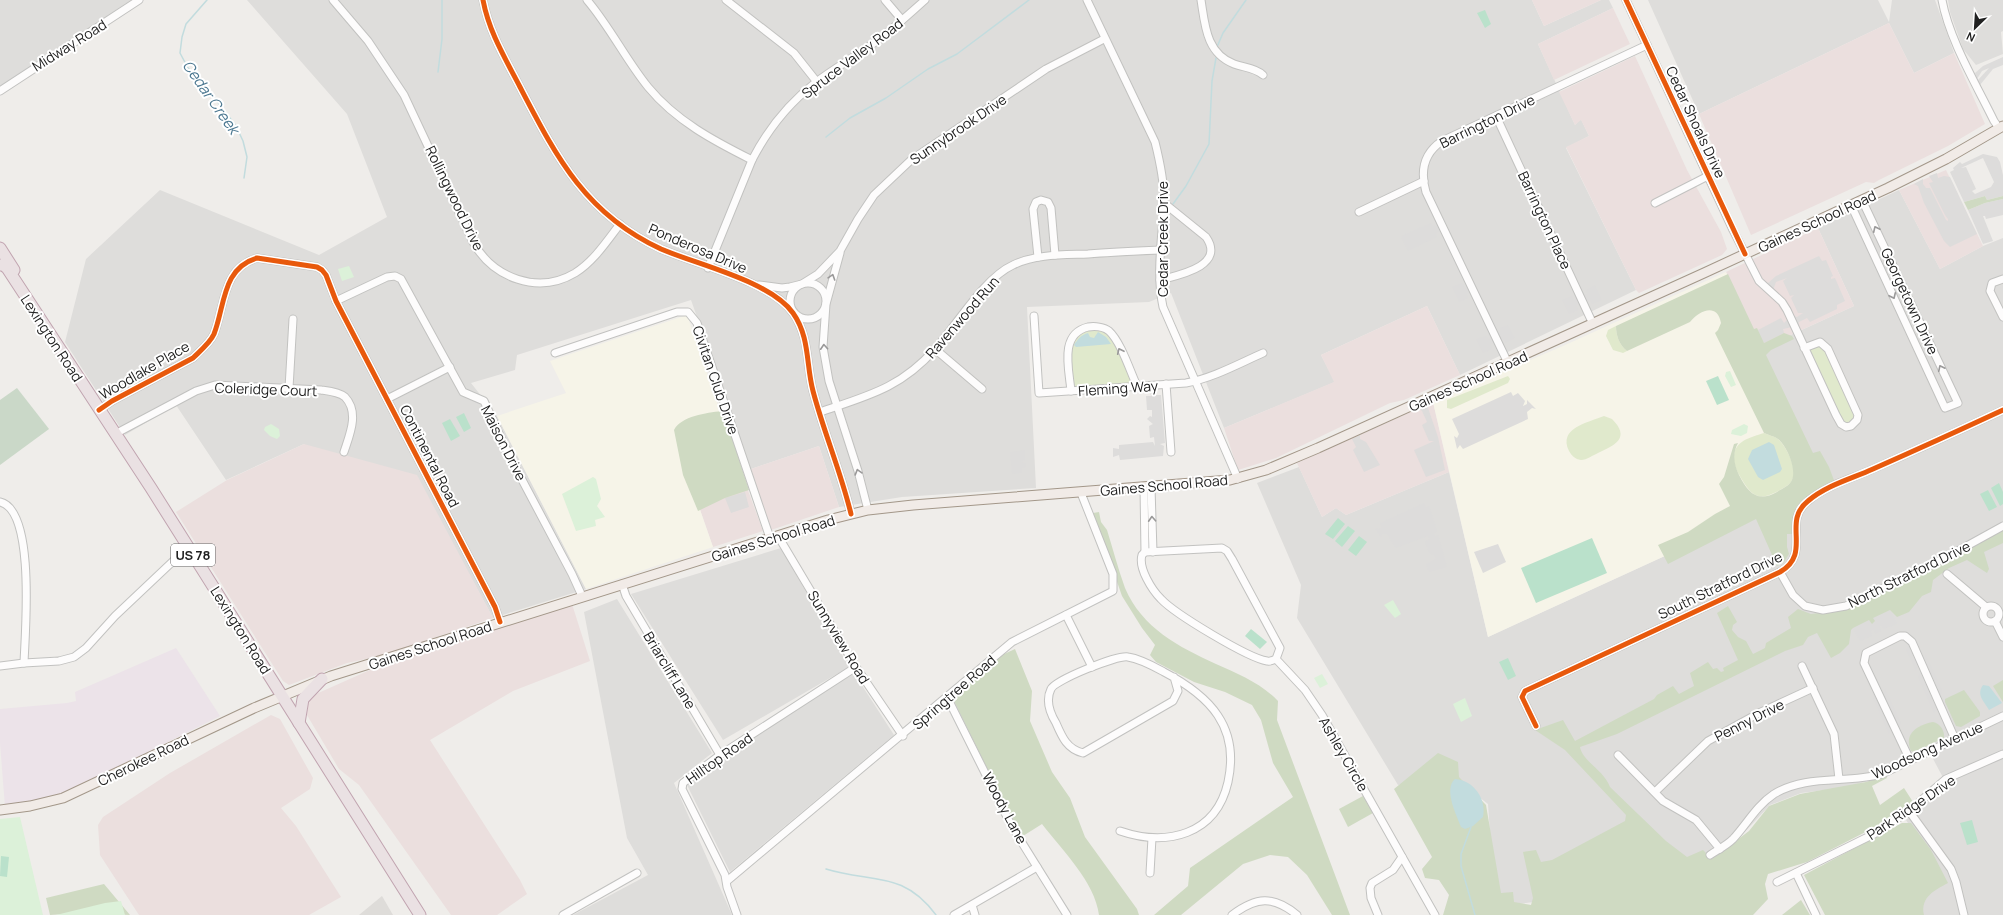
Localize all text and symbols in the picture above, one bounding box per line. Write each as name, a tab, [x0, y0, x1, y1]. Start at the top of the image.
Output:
north arrow	[1955, 8, 1995, 48]
street label: Spruce Valley Road	[797, 14, 907, 102]
street label: Midway Road	[28, 15, 110, 75]
text: N	[1964, 29, 1977, 46]
water label: Cedar Creek	[178, 56, 246, 140]
street label: Cedar Shoals Drive	[1662, 63, 1730, 181]
street label: Sunnybrook Drive	[906, 90, 1010, 168]
street label: Barrington Drive	[1436, 90, 1538, 152]
street label: Rollingwood Drive	[421, 142, 489, 254]
street label: Barrington Place	[1514, 168, 1576, 272]
street label: Cedar Creek Drive	[1153, 181, 1172, 297]
street label: Gaines School Road	[1755, 185, 1879, 257]
street label: Ponderosa Drive	[646, 219, 750, 277]
one-way arrow	[1873, 226, 1881, 234]
street label: Georgetown Drive	[1877, 245, 1943, 357]
street label: Ravenwood Run	[921, 272, 1003, 362]
one-way arrow	[828, 274, 836, 281]
street label: Lexington Road	[17, 291, 87, 385]
one-way arrow	[1888, 292, 1896, 299]
street label: Civitan Club Drive	[689, 323, 743, 437]
street label: Woodlake Place	[95, 336, 193, 404]
one-way arrow	[819, 344, 828, 350]
street label: Gaines School Road	[1406, 346, 1530, 416]
one-way arrow	[1117, 348, 1125, 355]
one-way arrow	[1938, 364, 1946, 372]
street label: Fleming Way	[1077, 376, 1159, 400]
street label: Coleridge Court	[214, 378, 318, 400]
street label: Continental Road	[396, 401, 464, 511]
street label: Maison Drive	[477, 402, 531, 484]
one-way arrow	[854, 469, 863, 476]
street label: Gaines School Road	[1099, 470, 1229, 500]
street label: Gaines School Road	[709, 510, 837, 566]
one-way arrow	[1148, 516, 1156, 522]
street label: North Stratford Drive	[1845, 536, 1973, 612]
road number: US 78	[171, 544, 215, 566]
street label: South Stratford Drive	[1655, 547, 1785, 623]
street label: Lexington Road	[206, 582, 276, 678]
street label: Sunnyview Road	[804, 587, 874, 687]
street label: Gaines School Road	[366, 616, 494, 674]
street label: Briarcliff Lane	[639, 628, 701, 712]
street label: Springtree Road	[908, 650, 1000, 734]
street label: Penny Drive	[1711, 694, 1787, 746]
street label: Ashley Circle	[1315, 713, 1373, 795]
street label: Woodsong Avenue	[1868, 717, 1986, 783]
street label: Hilltop Road	[682, 728, 756, 788]
street label: Cherokee Road	[94, 730, 192, 790]
street label: Woody Lane	[978, 769, 1032, 847]
street label: Park Ridge Drive	[1863, 770, 1959, 844]

